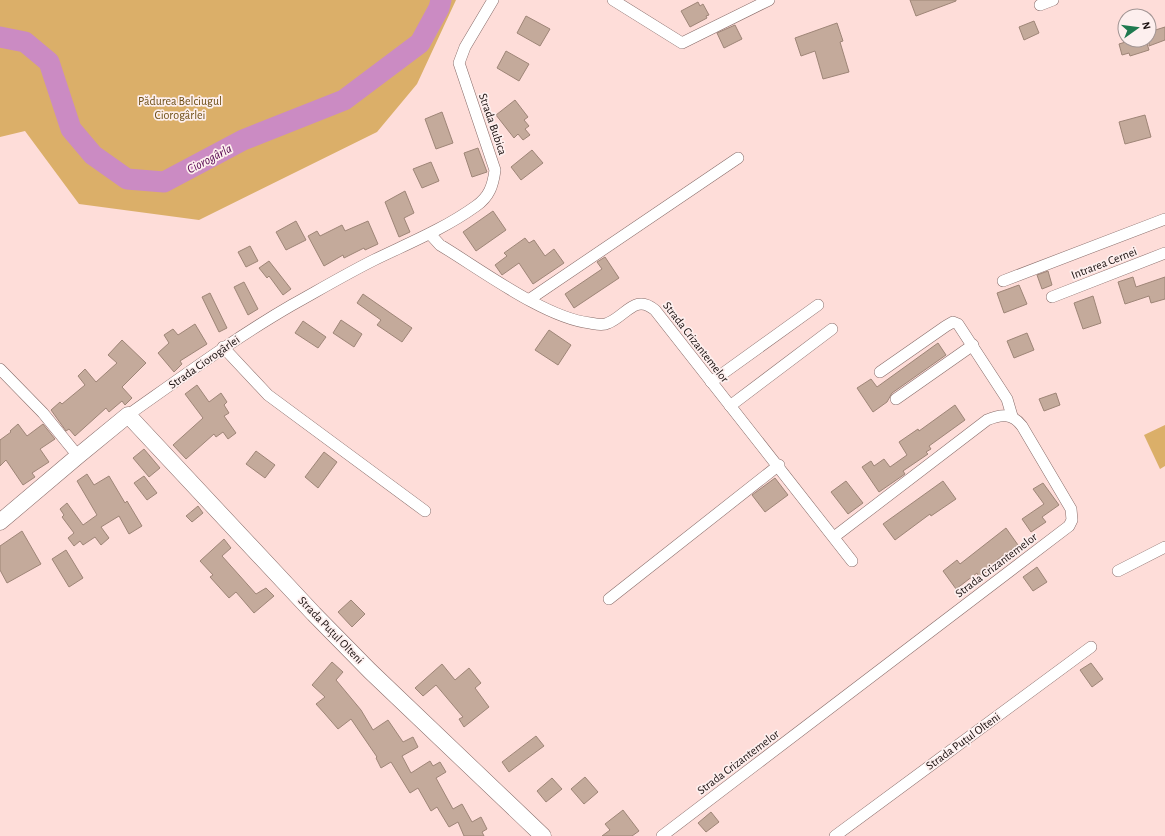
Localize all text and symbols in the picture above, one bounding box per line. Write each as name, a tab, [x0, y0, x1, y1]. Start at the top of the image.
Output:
north arrow	[1117, 8, 1157, 48]
text: N	[1140, 21, 1152, 31]
street label: Strada Bubica	[477, 92, 509, 157]
park label: Pădurea Belciugul Ciorogârlei	[138, 95, 222, 121]
water label: Ciorogârla	[185, 142, 235, 177]
street label: Intrarea Cernei	[1070, 245, 1138, 281]
street label: Strada Crizantemelor	[661, 299, 731, 385]
street label: Strada Ciorogârlei	[166, 333, 242, 391]
street label: Strada Crizantemelor	[953, 530, 1039, 600]
street label: Strada Puțul Olteni	[295, 594, 366, 667]
street label: Strada Puțul Olteni	[924, 710, 1003, 773]
street label: Strada Crizantemelor	[695, 727, 781, 797]

